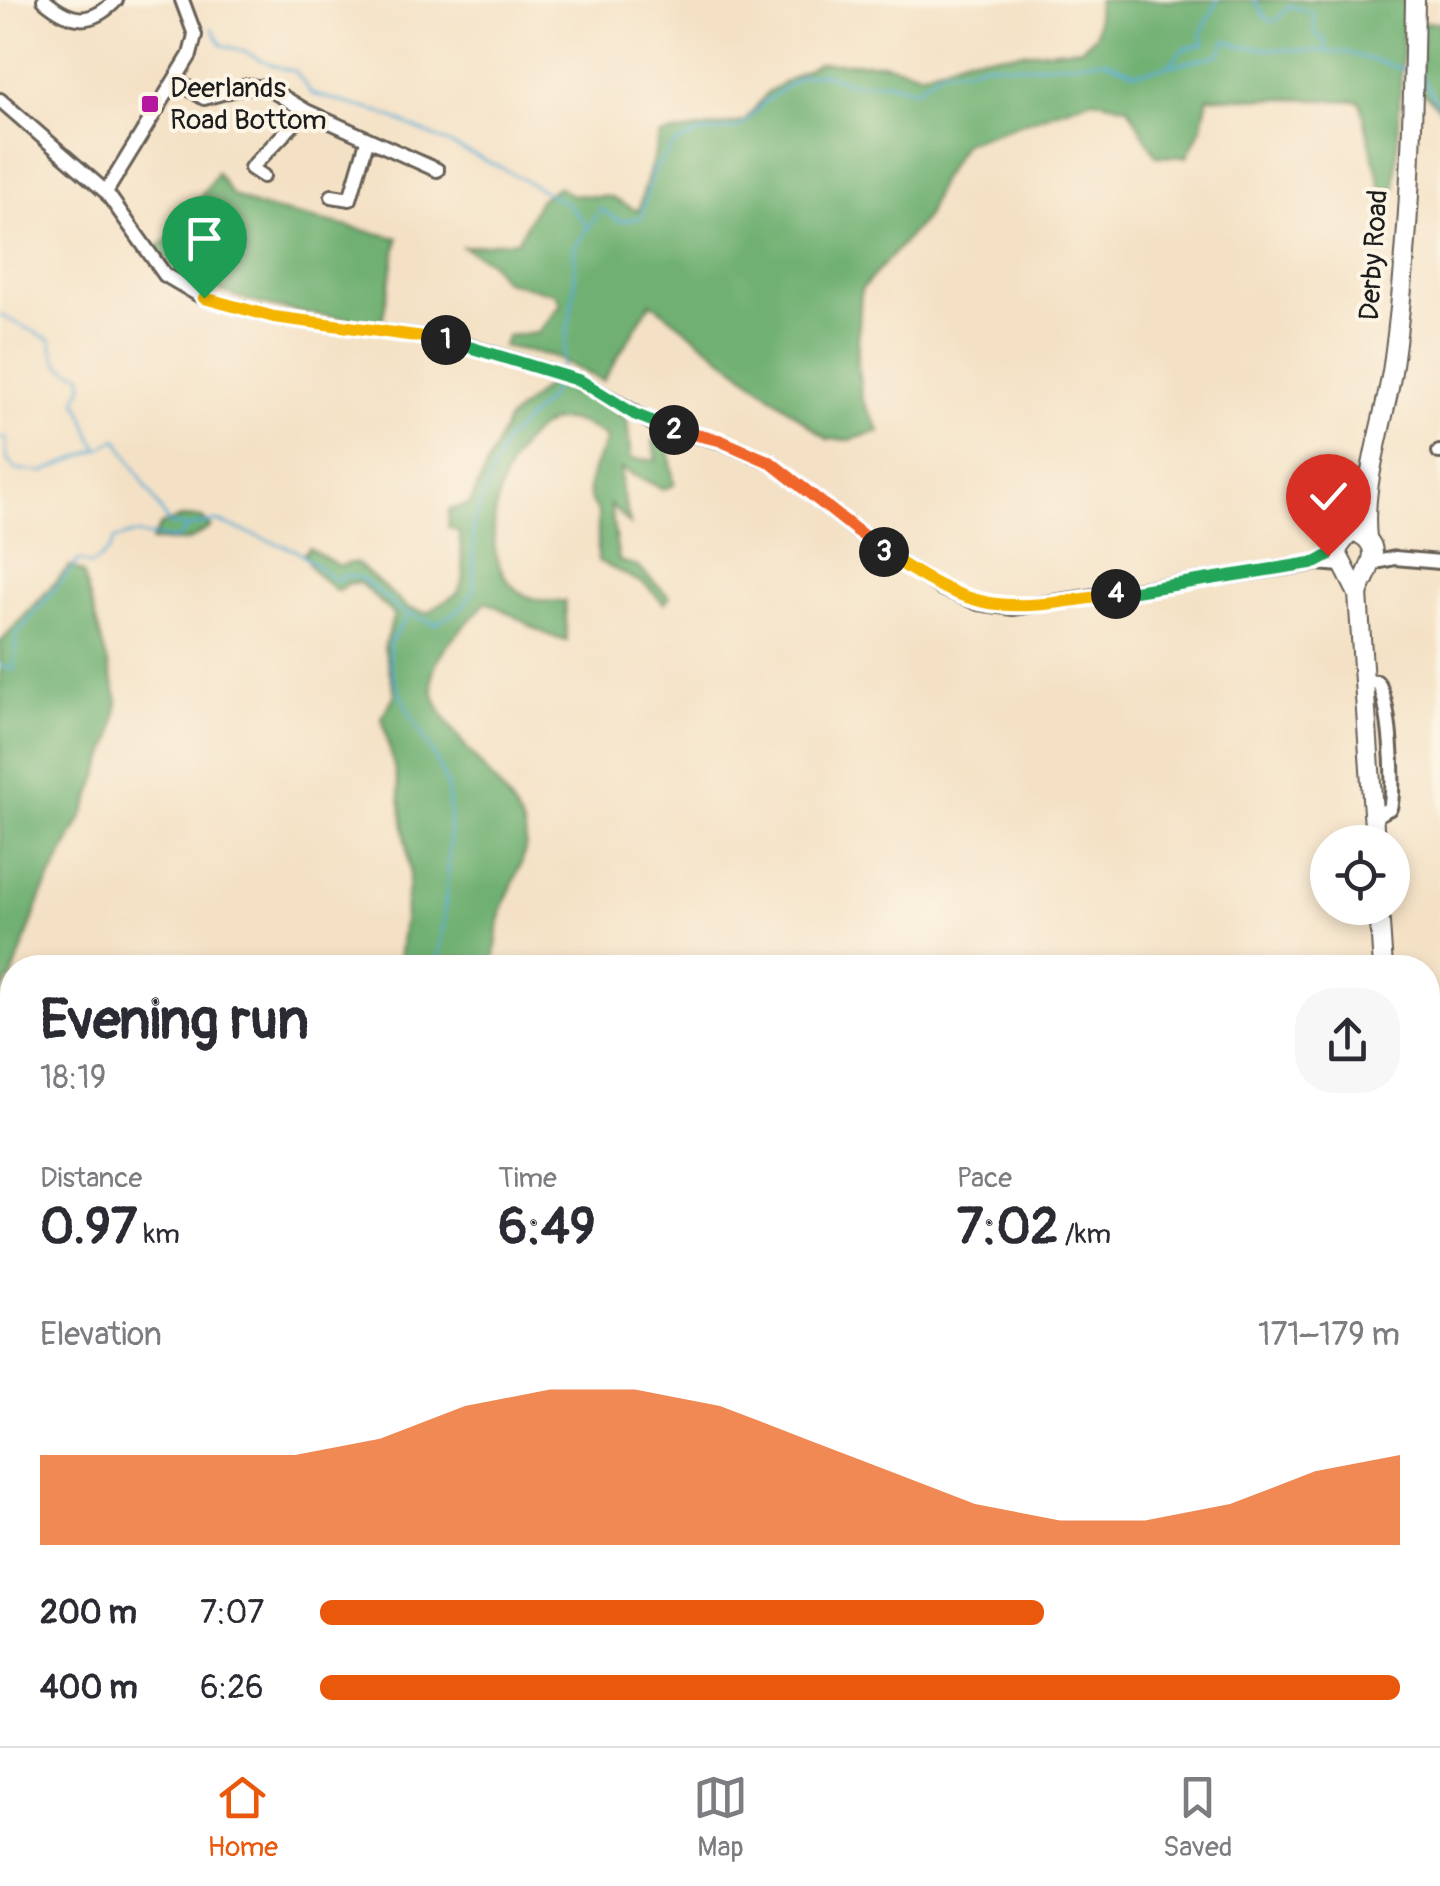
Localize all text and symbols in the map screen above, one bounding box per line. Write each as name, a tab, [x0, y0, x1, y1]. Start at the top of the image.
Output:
place label: Deerlands Road Bottom	[170, 71, 327, 138]
marker: Deerlands Road Bottom	[139, 93, 161, 115]
street label: Derby Road	[1352, 188, 1396, 322]
pin	[162, 196, 247, 299]
icon: arrive	[177, 211, 232, 266]
pin: 1	[421, 315, 471, 365]
text: 1	[441, 322, 451, 357]
pin: 2	[649, 405, 699, 455]
text: 2	[666, 412, 682, 447]
pin	[1286, 454, 1371, 557]
icon: check	[1301, 469, 1356, 524]
pin: 3	[859, 527, 909, 577]
text: 3	[876, 534, 892, 569]
pin: 4	[1091, 569, 1141, 619]
text: 4	[1108, 576, 1124, 611]
map controls	[1310, 825, 1410, 925]
button: locate	[1310, 825, 1410, 925]
text: Evening run	[40, 986, 309, 1055]
button: share	[1295, 988, 1400, 1093]
text: 18:19	[40, 1058, 106, 1098]
text: Distance	[40, 1161, 142, 1196]
text: Time	[498, 1161, 557, 1196]
text: Pace	[957, 1161, 1012, 1196]
text: 0.97	[40, 1196, 137, 1259]
text: 6:49	[498, 1196, 596, 1259]
text: 7:02	[957, 1196, 1059, 1259]
text: km	[137, 1217, 180, 1252]
text: /km	[1059, 1217, 1111, 1252]
text: Elevation	[40, 1315, 162, 1355]
text: 171–179 m	[1258, 1315, 1400, 1355]
text: 200 m	[40, 1593, 137, 1633]
text: 7:07	[200, 1593, 264, 1633]
text: 400 m	[40, 1668, 138, 1708]
text: 6:26	[200, 1668, 264, 1708]
tab: Home	[207, 1770, 278, 1865]
tab: Map	[693, 1770, 748, 1865]
tab: Saved	[1163, 1770, 1232, 1865]

